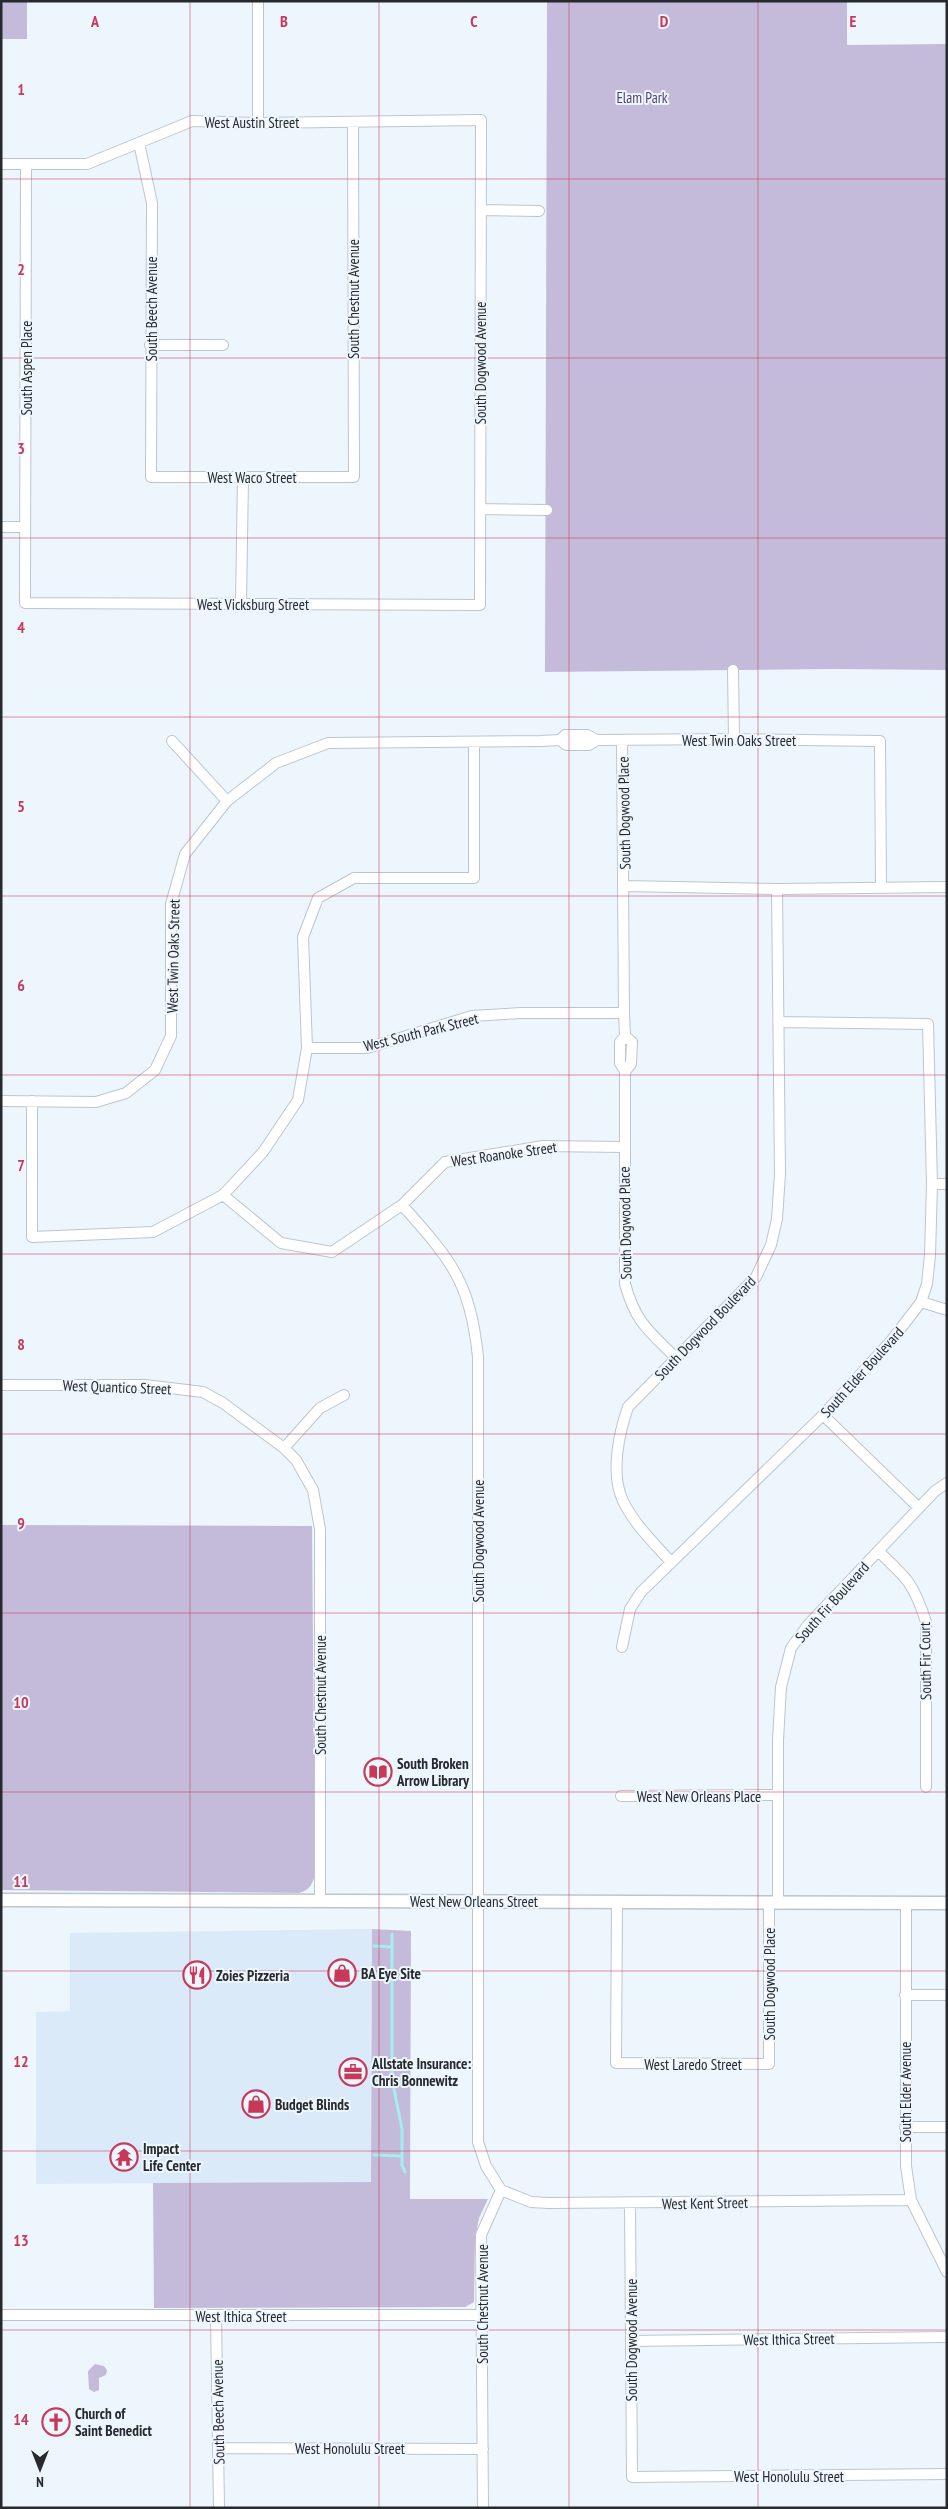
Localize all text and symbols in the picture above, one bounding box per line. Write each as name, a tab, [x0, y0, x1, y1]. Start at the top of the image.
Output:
text: A	[90, 11, 100, 31]
text: B	[280, 11, 288, 31]
text: C	[470, 11, 478, 31]
text: D	[660, 11, 669, 31]
text: E	[850, 11, 857, 31]
text: 1	[17, 79, 25, 99]
park label: Elam Park	[616, 88, 668, 107]
street label: West Austin Street	[205, 113, 299, 132]
street label: South Chestnut Avenue	[344, 239, 363, 359]
street label: South Beech Avenue	[142, 256, 161, 362]
text: 2	[17, 259, 25, 279]
street label: South Dogwood Avenue	[471, 301, 490, 425]
street label: South Aspen Place	[17, 320, 36, 416]
text: 3	[17, 438, 25, 458]
street label: West Waco Street	[207, 468, 297, 487]
street label: West Vicksburg Street	[197, 595, 309, 614]
text: 4	[17, 617, 25, 637]
street label: West Twin Oaks Street	[682, 731, 796, 750]
street label: South Dogwood Place	[614, 756, 634, 870]
text: 5	[17, 796, 25, 816]
street label: West Twin Oaks Street	[163, 899, 183, 1013]
text: 6	[17, 975, 25, 995]
street label: West South Park Street	[362, 1009, 480, 1055]
street label: West Roanoke Street	[450, 1137, 558, 1171]
text: 7	[17, 1155, 25, 1175]
street label: South Dogwood Place	[615, 1166, 635, 1280]
street label: South Dogwood Boulevard	[650, 1272, 760, 1384]
street label: South Elder Boulevard	[816, 1323, 908, 1421]
text: 8	[17, 1334, 25, 1354]
street label: West Quantico Street	[62, 1376, 172, 1398]
street label: South Dogwood Avenue	[469, 1479, 488, 1603]
text: 9	[17, 1513, 25, 1533]
street label: South Fir Boulevard	[791, 1558, 873, 1646]
street label: South Fir Court	[915, 1622, 935, 1700]
street label: South Chestnut Avenue	[311, 1635, 330, 1755]
text: 10	[13, 1692, 29, 1712]
place label: South Broken Arrow Library	[396, 1754, 470, 1790]
library icon: South Broken Arrow Library	[363, 1757, 393, 1787]
street label: West New Orleans Place	[637, 1787, 761, 1806]
text: 11	[13, 1871, 29, 1891]
street label: West New Orleans Street	[410, 1892, 538, 1911]
street label: South Dogwood Place	[760, 1927, 779, 2041]
shop icon: BA Eye Site	[327, 1958, 357, 1988]
restaurant icon: Zoies Pizzeria	[182, 1960, 212, 1990]
place label: BA Eye Site	[361, 1964, 421, 1983]
place label: Zoies Pizzeria	[216, 1966, 289, 1985]
street label: South Elder Avenue	[896, 2042, 915, 2142]
text: 12	[13, 2051, 29, 2071]
place label: Allstate Insurance: Chris Bonnewitz	[371, 2054, 472, 2090]
street label: West Laredo Street	[644, 2055, 742, 2074]
office icon: Allstate Insurance: Chris Bonnewitz	[338, 2057, 368, 2087]
shop icon: Budget Blinds	[241, 2089, 271, 2119]
place label: Budget Blinds	[275, 2095, 349, 2114]
place label: Impact Life Center	[143, 2139, 201, 2175]
temple icon: Impact Life Center	[109, 2142, 139, 2172]
street label: West Kent Street	[662, 2193, 748, 2213]
text: 13	[13, 2230, 29, 2250]
street label: South Chestnut Avenue	[473, 2244, 492, 2364]
street label: South Dogwood Avenue	[622, 2278, 641, 2402]
street label: West Ithica Street	[195, 2307, 287, 2326]
street label: West Ithica Street	[743, 2329, 835, 2349]
street label: South Beech Avenue	[208, 2359, 228, 2465]
place label: Church of Saint Benedict	[75, 2404, 153, 2440]
church icon: Church of Saint Benedict	[41, 2407, 71, 2437]
text: 14	[13, 2409, 29, 2429]
street label: West Honolulu Street	[295, 2439, 405, 2458]
north arrow	[15, 2444, 65, 2494]
street label: West Honolulu Street	[734, 2467, 844, 2486]
text: N	[36, 2473, 44, 2491]

